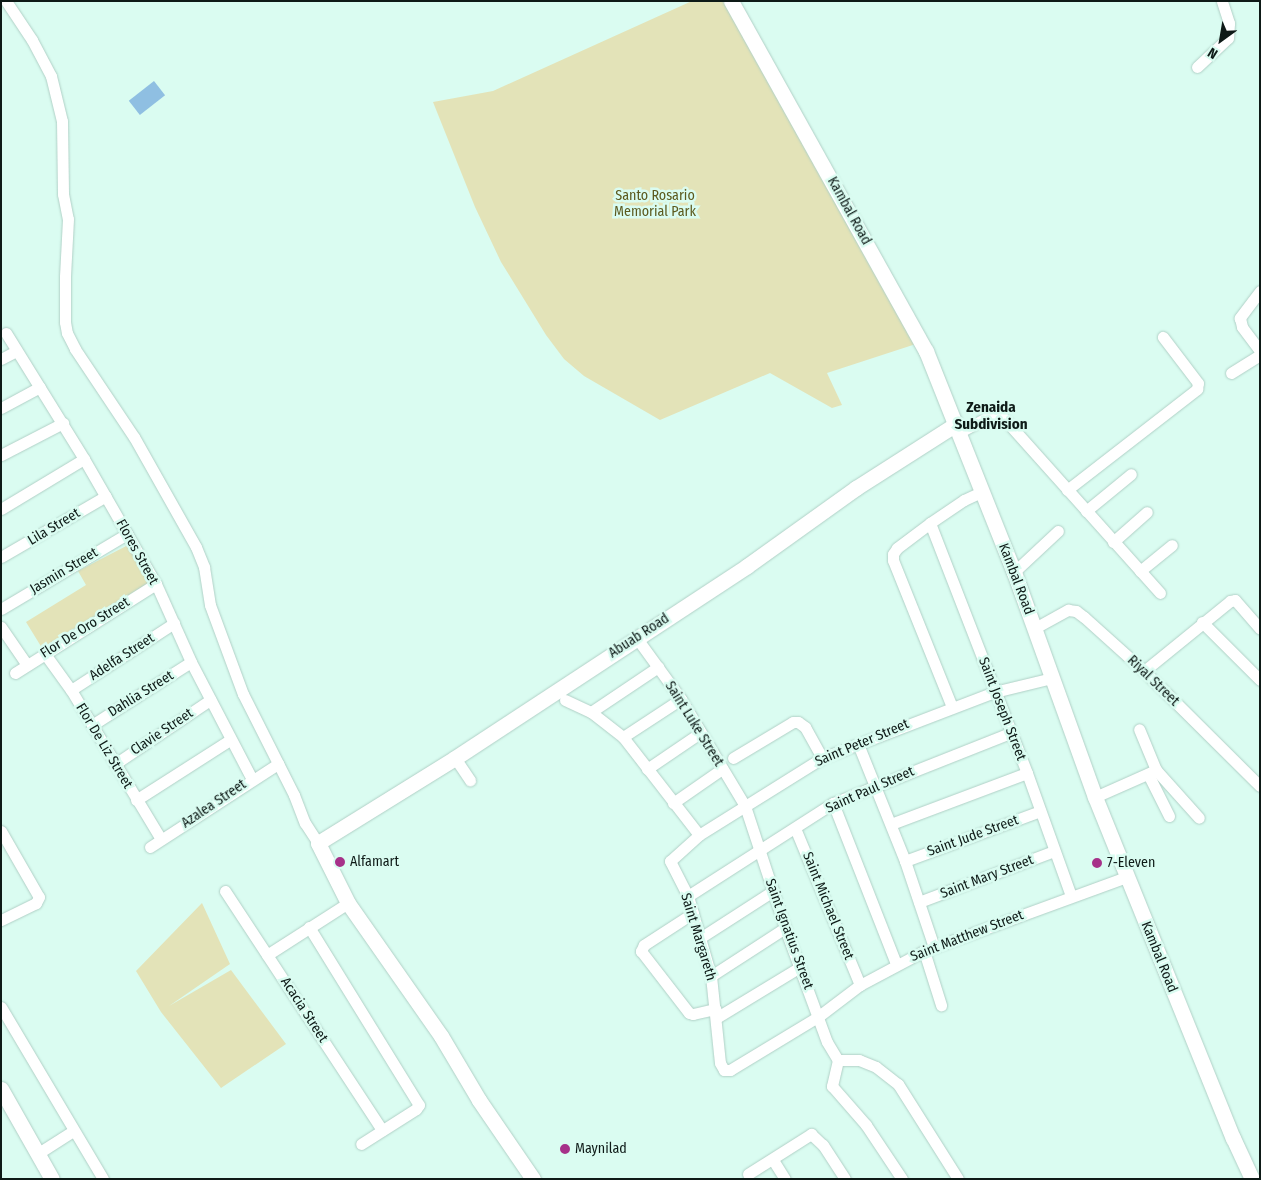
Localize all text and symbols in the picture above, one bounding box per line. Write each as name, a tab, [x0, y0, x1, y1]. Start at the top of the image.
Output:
north arrow	[1196, 15, 1246, 65]
text: N	[1205, 44, 1221, 63]
street label: Kambal Road	[823, 174, 875, 248]
park label: Santo Rosario Memorial Park	[614, 188, 696, 220]
district label: Zenaida Subdivision	[954, 398, 1028, 433]
street label: Lila Street	[25, 505, 83, 549]
street label: Flores Street	[112, 516, 162, 588]
street label: Kambal Road	[995, 541, 1037, 617]
street label: Jasmin Street	[27, 544, 101, 598]
street label: Flor De Oro Street	[37, 594, 133, 662]
street label: Abuab Road	[606, 610, 672, 662]
street label: Adelfa Street	[86, 630, 158, 684]
street label: Riyal Street	[1124, 652, 1182, 710]
street label: Saint Joseph Street	[975, 655, 1029, 763]
street label: Dahlia Street	[105, 667, 177, 721]
street label: Saint Luke Street	[661, 678, 727, 770]
street label: Flor De Liz Street	[72, 700, 136, 792]
street label: Clavie Street	[128, 705, 196, 759]
street label: Saint Peter Street	[813, 716, 911, 770]
street label: Saint Paul Street	[823, 763, 917, 817]
street label: Azalea Street	[178, 776, 250, 832]
street label: Saint Jude Street	[925, 812, 1021, 860]
street label: Saint Michael Street	[799, 850, 857, 962]
street label: Saint Mary Street	[938, 852, 1036, 902]
place label: Alfamart	[350, 854, 399, 870]
place label: 7-Eleven	[1107, 855, 1155, 871]
marker: Alfamart	[334, 856, 346, 868]
marker: 7-Eleven	[1091, 857, 1103, 869]
street label: Saint Ignatius Street	[761, 877, 817, 991]
street label: Saint Margareth	[677, 891, 719, 983]
street label: Saint Matthew Street	[908, 907, 1026, 965]
street label: Kambal Road	[1137, 919, 1181, 995]
street label: Acacia Street	[277, 974, 331, 1046]
place label: Maynilad	[575, 1141, 627, 1157]
marker: Maynilad	[559, 1143, 571, 1155]

